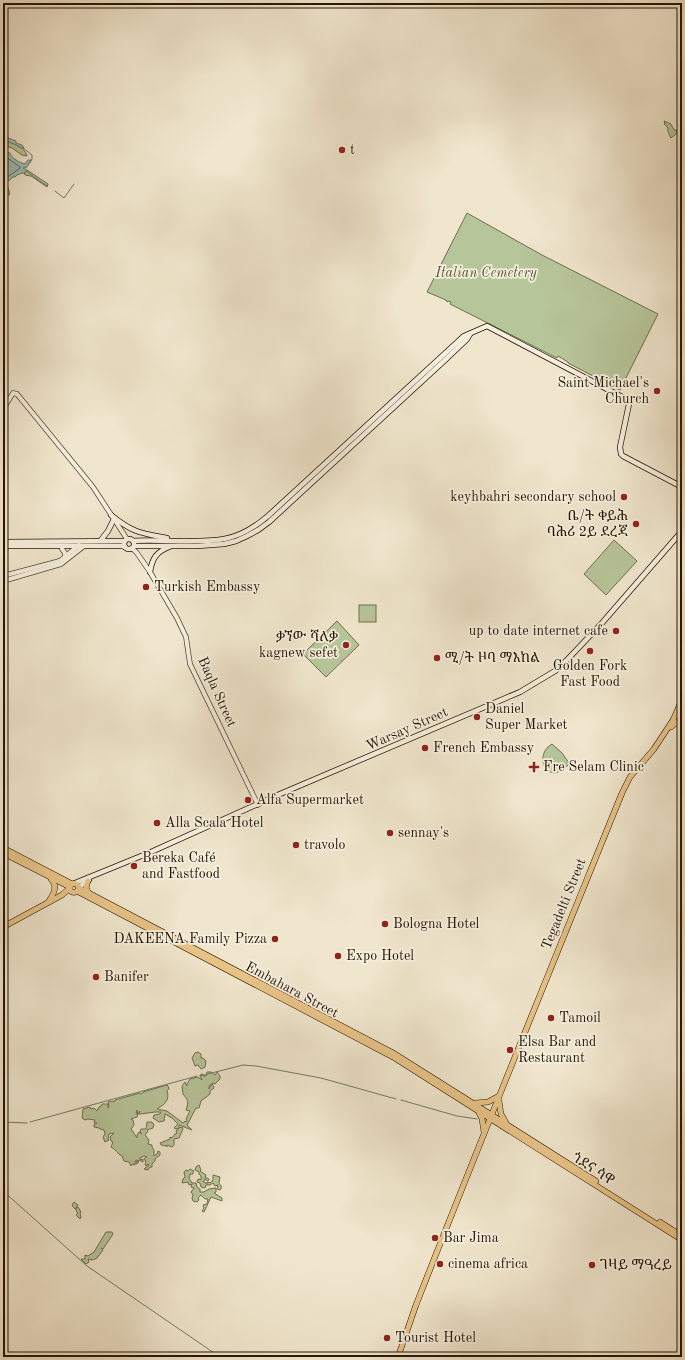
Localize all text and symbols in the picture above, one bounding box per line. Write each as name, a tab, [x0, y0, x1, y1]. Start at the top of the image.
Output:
place label: t	[350, 143, 355, 157]
marker: t	[337, 145, 347, 155]
park label: Italian Cemetery	[434, 266, 537, 281]
place label: Saint Michael's Church	[557, 376, 649, 406]
marker: Saint Michael's Church	[652, 386, 662, 396]
place label: keyhbahri secondary school	[450, 490, 616, 504]
marker: keyhbahri secondary school	[619, 492, 629, 502]
place label: ቤ/ት ቀይሕ ባሕሪ 2ይ ደረጃ	[547, 508, 628, 539]
marker: ቤ/ት ቀይሕ ባሕሪ 2ይ ደረጃ	[631, 519, 641, 529]
place label: Turkish Embassy	[154, 580, 261, 594]
marker: Turkish Embassy	[141, 582, 151, 592]
place label: up to date internet cafe	[469, 624, 608, 638]
marker: up to date internet cafe	[611, 626, 621, 636]
place label: ቃኘው ሻለቃ kagnew sefet	[259, 629, 338, 660]
marker: ቃኘው ሻለቃ kagnew sefet	[341, 640, 351, 650]
marker: Golden Fork Fast Food	[585, 646, 595, 656]
place label: ሚ/ት ዞባ ማእከል	[445, 650, 540, 665]
marker: ሚ/ት ዞባ ማእከል	[432, 653, 442, 663]
street label: Baqla Street	[195, 655, 239, 729]
place label: Golden Fork Fast Food	[553, 659, 627, 689]
place label: Daniel Super Market	[485, 702, 568, 732]
street label: Warsay Street	[364, 705, 450, 753]
marker: Daniel Super Market	[472, 712, 482, 722]
place label: French Embassy	[433, 741, 535, 755]
marker: French Embassy	[420, 743, 430, 753]
place label: Fre Selam Clinic	[543, 760, 644, 774]
marker: Fre Selam Clinic	[528, 761, 540, 773]
place label: Alfa Supermarket	[256, 793, 364, 807]
marker: Alfa Supermarket	[243, 795, 253, 805]
place label: Alla Scala Hotel	[165, 816, 264, 830]
marker: Alla Scala Hotel	[152, 818, 162, 828]
place label: sennay's	[398, 826, 449, 840]
marker: sennay's	[385, 828, 395, 838]
place label: travolo	[304, 838, 346, 852]
marker: travolo	[291, 840, 301, 850]
place label: Bereka Café and Fastfood	[142, 851, 220, 881]
street label: Tegadelti Street	[539, 856, 589, 952]
marker: Bereka Café and Fastfood	[129, 861, 139, 871]
place label: Bologna Hotel	[393, 917, 480, 931]
marker: Bologna Hotel	[380, 919, 390, 929]
place label: DAKEENA Family Pizza	[113, 932, 267, 946]
marker: DAKEENA Family Pizza	[270, 934, 280, 944]
place label: Expo Hotel	[346, 949, 414, 963]
marker: Expo Hotel	[333, 951, 343, 961]
street label: Embahara Street	[243, 960, 341, 1020]
place label: Banifer	[104, 970, 149, 984]
marker: Banifer	[91, 972, 101, 982]
place label: Tamoil	[559, 1011, 601, 1025]
marker: Tamoil	[546, 1013, 556, 1023]
place label: Elsa Bar and Restaurant	[518, 1035, 596, 1065]
marker: Elsa Bar and Restaurant	[505, 1045, 515, 1055]
street label: ጎደና ሳዋ	[570, 1150, 617, 1188]
place label: Bar Jima	[443, 1231, 499, 1245]
marker: Bar Jima	[430, 1233, 440, 1243]
place label: cinema africa	[448, 1257, 528, 1271]
place label: ገዛይ ማዓረይ	[600, 1258, 672, 1272]
marker: cinema africa	[435, 1259, 445, 1269]
marker: ገዛይ ማዓረይ	[587, 1260, 597, 1270]
place label: Tourist Hotel	[395, 1331, 476, 1345]
marker: Tourist Hotel	[382, 1333, 392, 1343]

